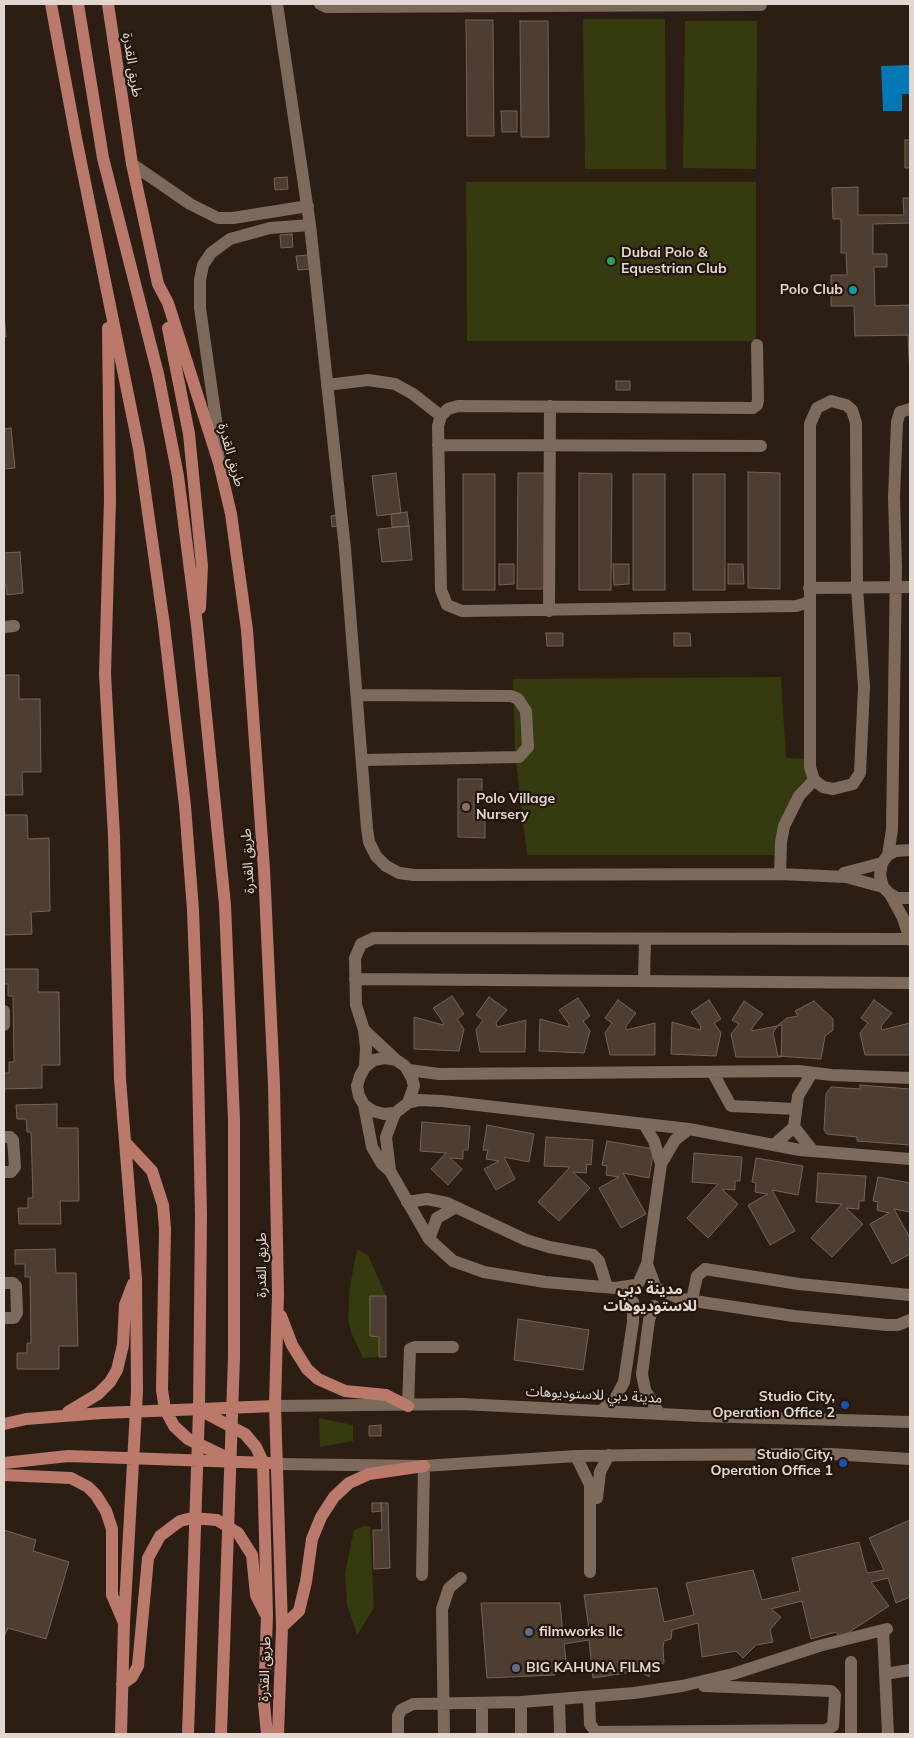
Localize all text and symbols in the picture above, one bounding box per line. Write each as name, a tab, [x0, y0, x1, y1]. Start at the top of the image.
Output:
street label: طريق القدرة	[119, 31, 145, 99]
place label: Dubai Polo & Equestrian Club	[621, 245, 727, 278]
marker: Dubai Polo & Equestrian Club	[605, 255, 617, 267]
place label: Polo Club	[780, 282, 843, 298]
marker: Polo Club	[847, 284, 859, 296]
street label: طريق القدرة	[214, 421, 248, 489]
place label: Polo Village Nursery	[476, 791, 555, 824]
marker: Polo Village Nursery	[460, 801, 472, 813]
street label: طريق القدرة	[238, 828, 258, 894]
street label: طريق القدرة	[254, 1232, 270, 1298]
district label: مدينة دبي للاستوديوهات	[603, 1280, 697, 1315]
street label: مدينة دبي للاستوديوهات	[525, 1383, 663, 1407]
place label: Studio City, Operation Office 2	[713, 1389, 835, 1421]
marker: Studio City, Operation Office 2	[839, 1399, 851, 1411]
place label: Studio City, Operation Office 1	[711, 1447, 833, 1480]
marker: Studio City, Operation Office 1	[837, 1457, 849, 1469]
place label: filmworks llc	[539, 1624, 623, 1640]
marker: filmworks llc	[523, 1626, 535, 1638]
street label: طريق القدرة	[255, 1636, 275, 1702]
place label: BIG KAHUNA FILMS	[526, 1660, 660, 1676]
marker: BIG KAHUNA FILMS	[510, 1662, 522, 1674]

